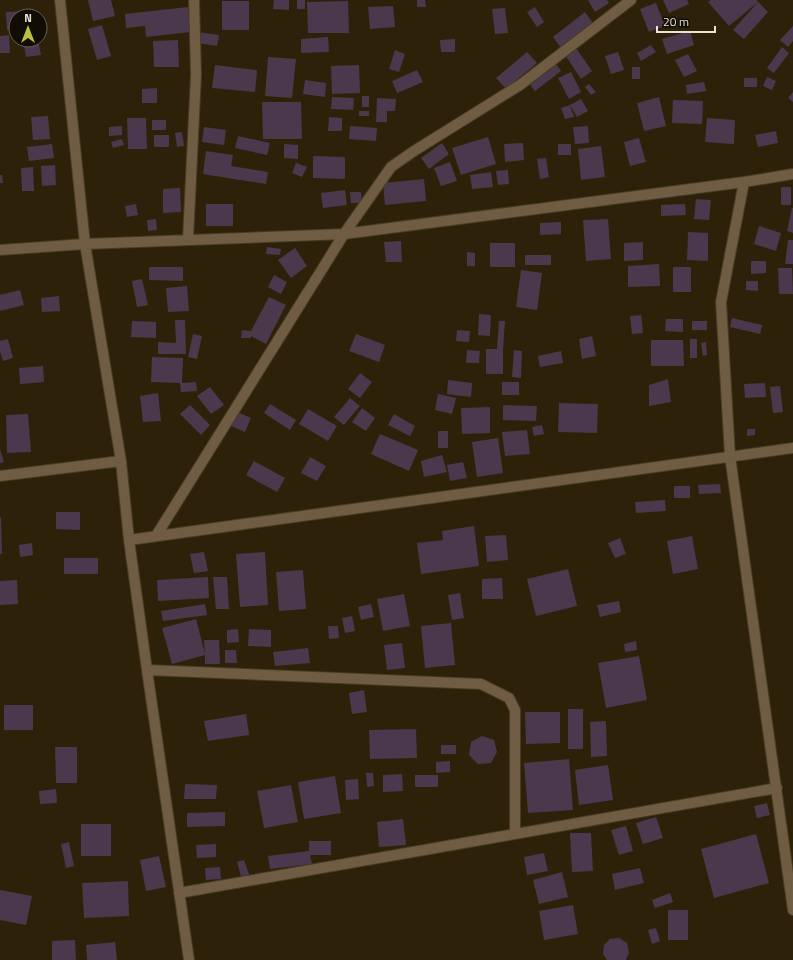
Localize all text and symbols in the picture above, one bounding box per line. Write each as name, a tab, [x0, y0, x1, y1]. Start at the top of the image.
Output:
north arrow	[8, 8, 48, 48]
scale bar	[657, 8, 715, 34]
text: N	[24, 10, 32, 26]
text: 20 m	[663, 12, 689, 31]

